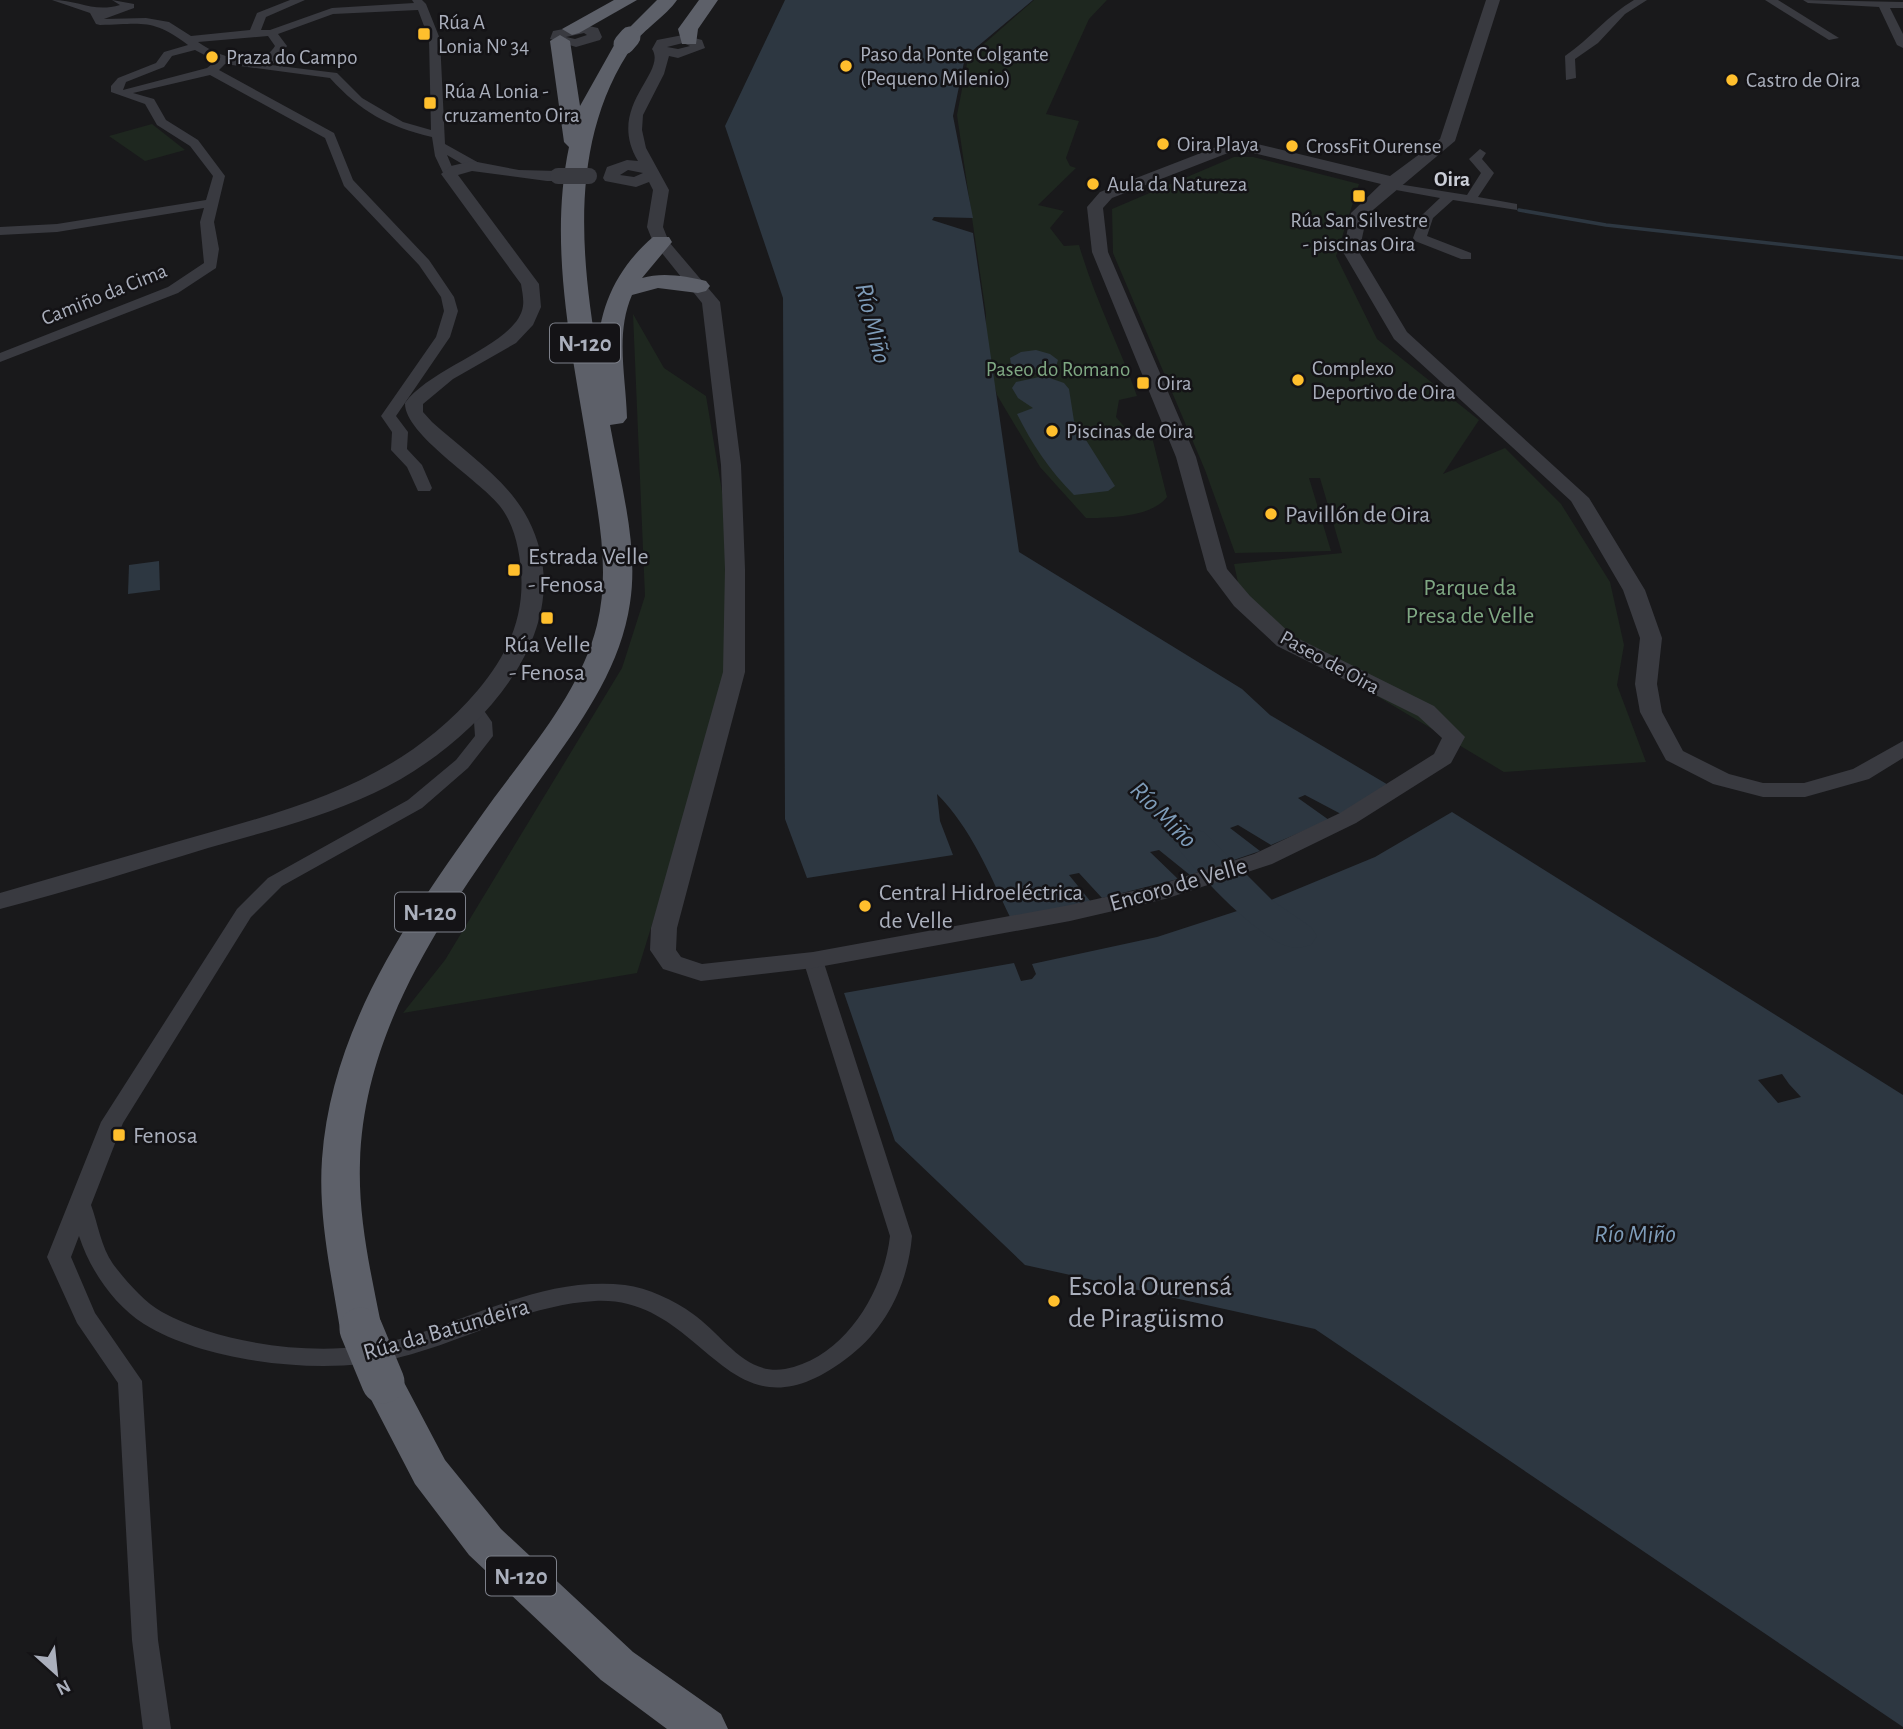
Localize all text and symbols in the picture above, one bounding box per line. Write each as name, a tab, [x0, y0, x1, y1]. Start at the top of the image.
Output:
place label: Rúa A Lonia Nº 34	[438, 12, 529, 57]
marker: Rúa A Lonia Nº 34	[416, 26, 432, 42]
place label: Paso da Ponte Colgante (Pequeno Milenio)	[860, 44, 1049, 89]
place label: Praza do Campo	[226, 47, 358, 68]
marker: Praza do Campo	[204, 49, 220, 65]
marker: Paso da Ponte Colgante (Pequeno Milenio)	[838, 58, 854, 74]
place label: Castro de Oira	[1746, 70, 1861, 91]
marker: Castro de Oira	[1724, 72, 1740, 88]
place label: Rúa A Lonia - cruzamento Oira	[444, 81, 580, 126]
marker: Rúa A Lonia - cruzamento Oira	[422, 95, 438, 111]
place label: Oira Playa	[1177, 134, 1259, 155]
marker: Oira Playa	[1155, 136, 1171, 152]
place label: CrossFit Ourense	[1306, 136, 1441, 157]
marker: CrossFit Ourense	[1284, 138, 1300, 154]
district label: Oira	[1434, 169, 1470, 190]
place label: Aula da Natureza	[1107, 174, 1248, 195]
marker: Aula da Natureza	[1085, 176, 1101, 192]
marker: Rúa San Silvestre - piscinas Oira	[1351, 188, 1367, 204]
place label: Rúa San Silvestre - piscinas Oira	[1290, 210, 1428, 255]
street label: Camiño da Cima	[38, 260, 170, 329]
water label: Río Miño	[850, 280, 896, 366]
road number: N-120	[550, 324, 620, 362]
place label: Complexo Deportivo de Oira	[1312, 358, 1456, 403]
park label: Paseo do Romano	[986, 359, 1130, 380]
marker: Complexo Deportivo de Oira	[1290, 372, 1306, 388]
place label: Oira	[1157, 373, 1192, 394]
marker: Oira	[1135, 375, 1151, 391]
place label: Piscinas de Oira	[1066, 421, 1194, 442]
marker: Piscinas de Oira	[1044, 423, 1060, 439]
place label: Pavillón de Oira	[1285, 503, 1430, 527]
marker: Pavillón de Oira	[1263, 506, 1279, 522]
place label: Estrada Velle - Fenosa	[528, 545, 649, 597]
marker: Estrada Velle - Fenosa	[506, 562, 522, 578]
park label: Parque da Presa de Velle	[1406, 576, 1534, 628]
marker: Rúa Velle - Fenosa	[539, 610, 555, 626]
street label: Paseo de Oira	[1277, 627, 1383, 698]
place label: Rúa Velle - Fenosa	[504, 633, 590, 685]
water label: Río Miño	[1125, 777, 1201, 853]
street label: Encoro de Velle	[1107, 854, 1250, 916]
place label: Central Hidroeléctrica de Velle	[879, 881, 1083, 933]
road number: N-120	[395, 892, 465, 931]
marker: Central Hidroeléctrica de Velle	[857, 898, 873, 914]
place label: Fenosa	[133, 1124, 198, 1148]
marker: Fenosa	[111, 1127, 127, 1143]
water label: Río Miño	[1594, 1221, 1676, 1247]
place label: Escola Ourensá de Piragüismo	[1068, 1273, 1232, 1333]
marker: Escola Ourensá de Piragüismo	[1046, 1293, 1062, 1309]
street label: Rúa da Batundeira	[361, 1295, 532, 1365]
road number: N-120	[486, 1556, 556, 1596]
north arrow	[21, 1638, 91, 1708]
text: N	[53, 1675, 73, 1698]

